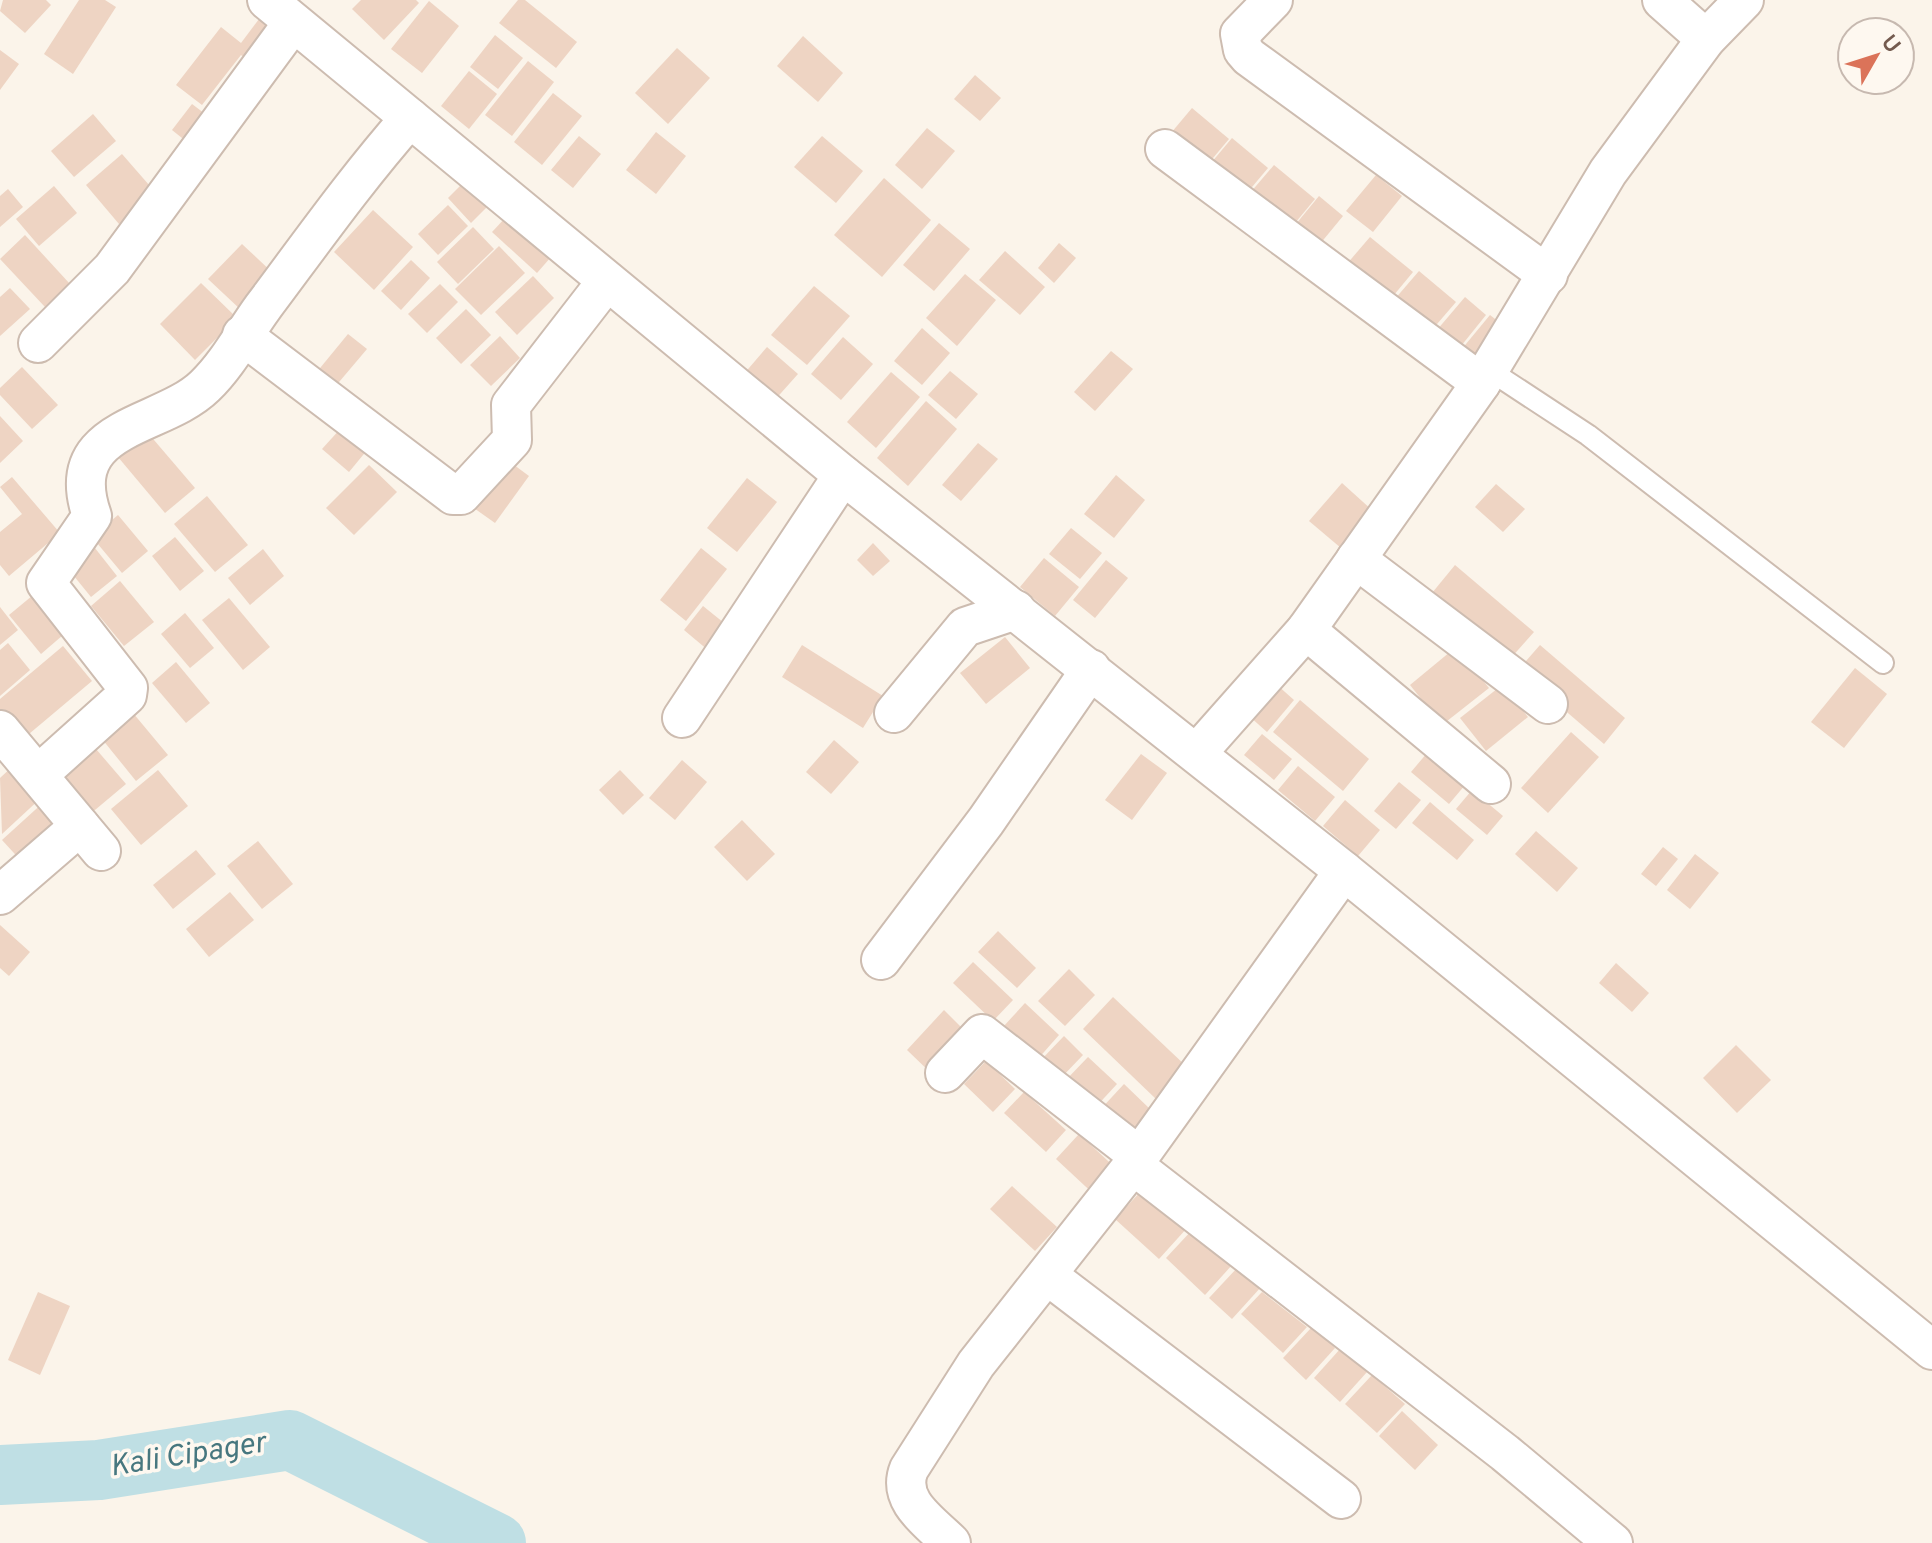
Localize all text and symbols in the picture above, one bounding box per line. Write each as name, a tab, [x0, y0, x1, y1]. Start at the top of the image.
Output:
north arrow	[1836, 16, 1916, 96]
text: U	[1874, 30, 1905, 60]
water label: Kali Cipager	[107, 1425, 271, 1487]

